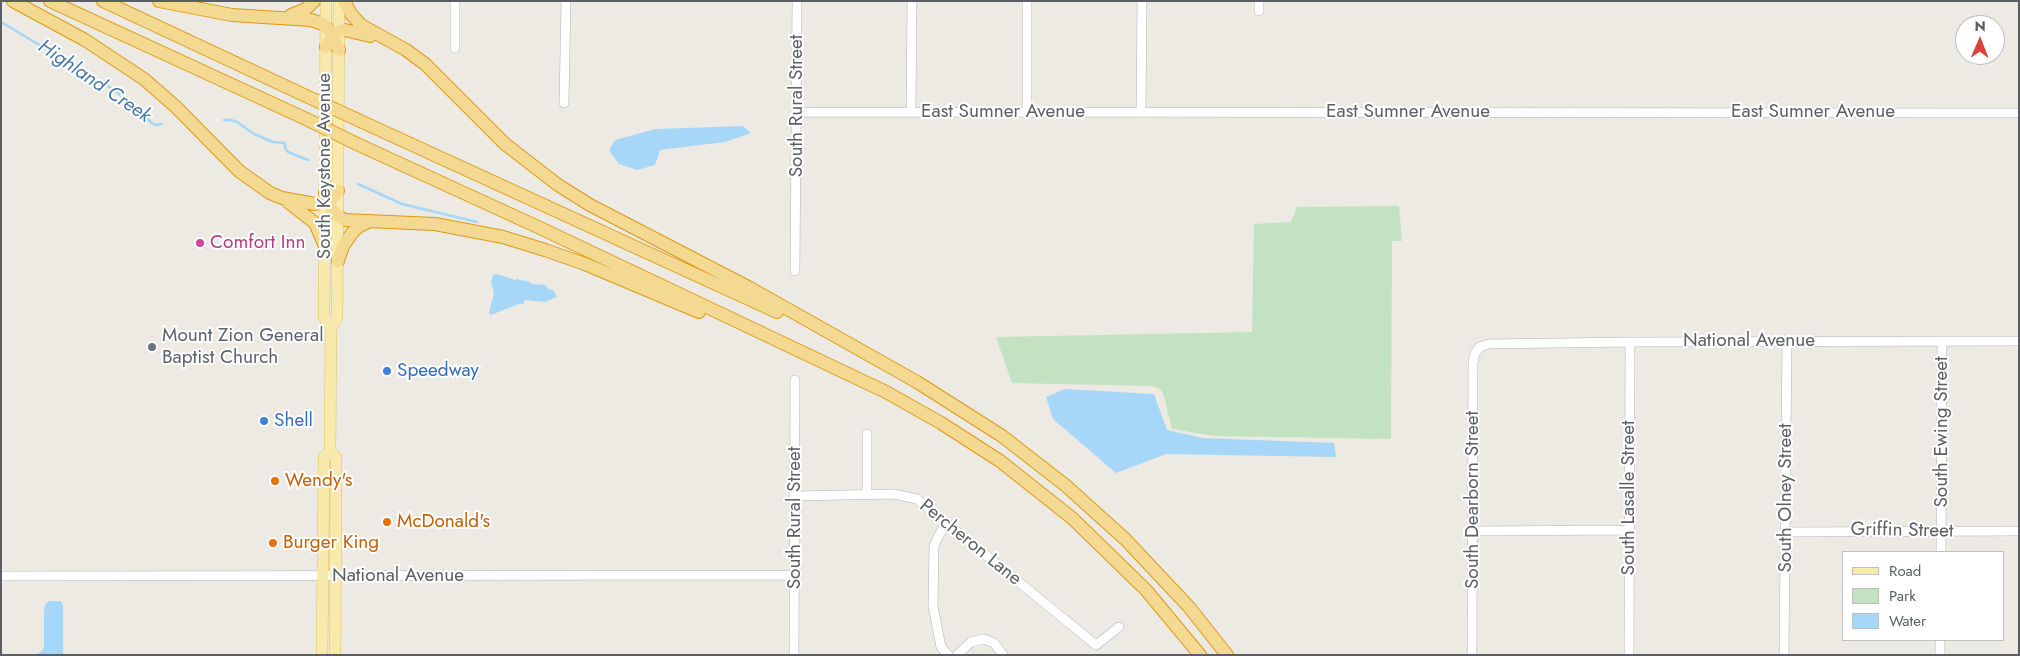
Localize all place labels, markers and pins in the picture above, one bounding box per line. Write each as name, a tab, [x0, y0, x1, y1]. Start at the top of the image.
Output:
place label: Comfort Inn	[210, 232, 305, 254]
marker: Comfort Inn	[194, 237, 206, 249]
place label: Mount Zion General Baptist Church	[162, 325, 324, 369]
marker: Mount Zion General Baptist Church	[146, 341, 158, 353]
place label: Speedway	[397, 360, 479, 382]
marker: Speedway	[381, 365, 393, 377]
place label: Shell	[274, 410, 313, 432]
marker: Shell	[258, 415, 270, 427]
place label: Wendy's	[285, 470, 352, 492]
marker: Wendy's	[269, 475, 281, 487]
place label: McDonald's	[397, 511, 490, 533]
marker: McDonald's	[381, 516, 393, 528]
place label: Burger King	[283, 532, 379, 554]
marker: Burger King	[267, 537, 279, 549]

